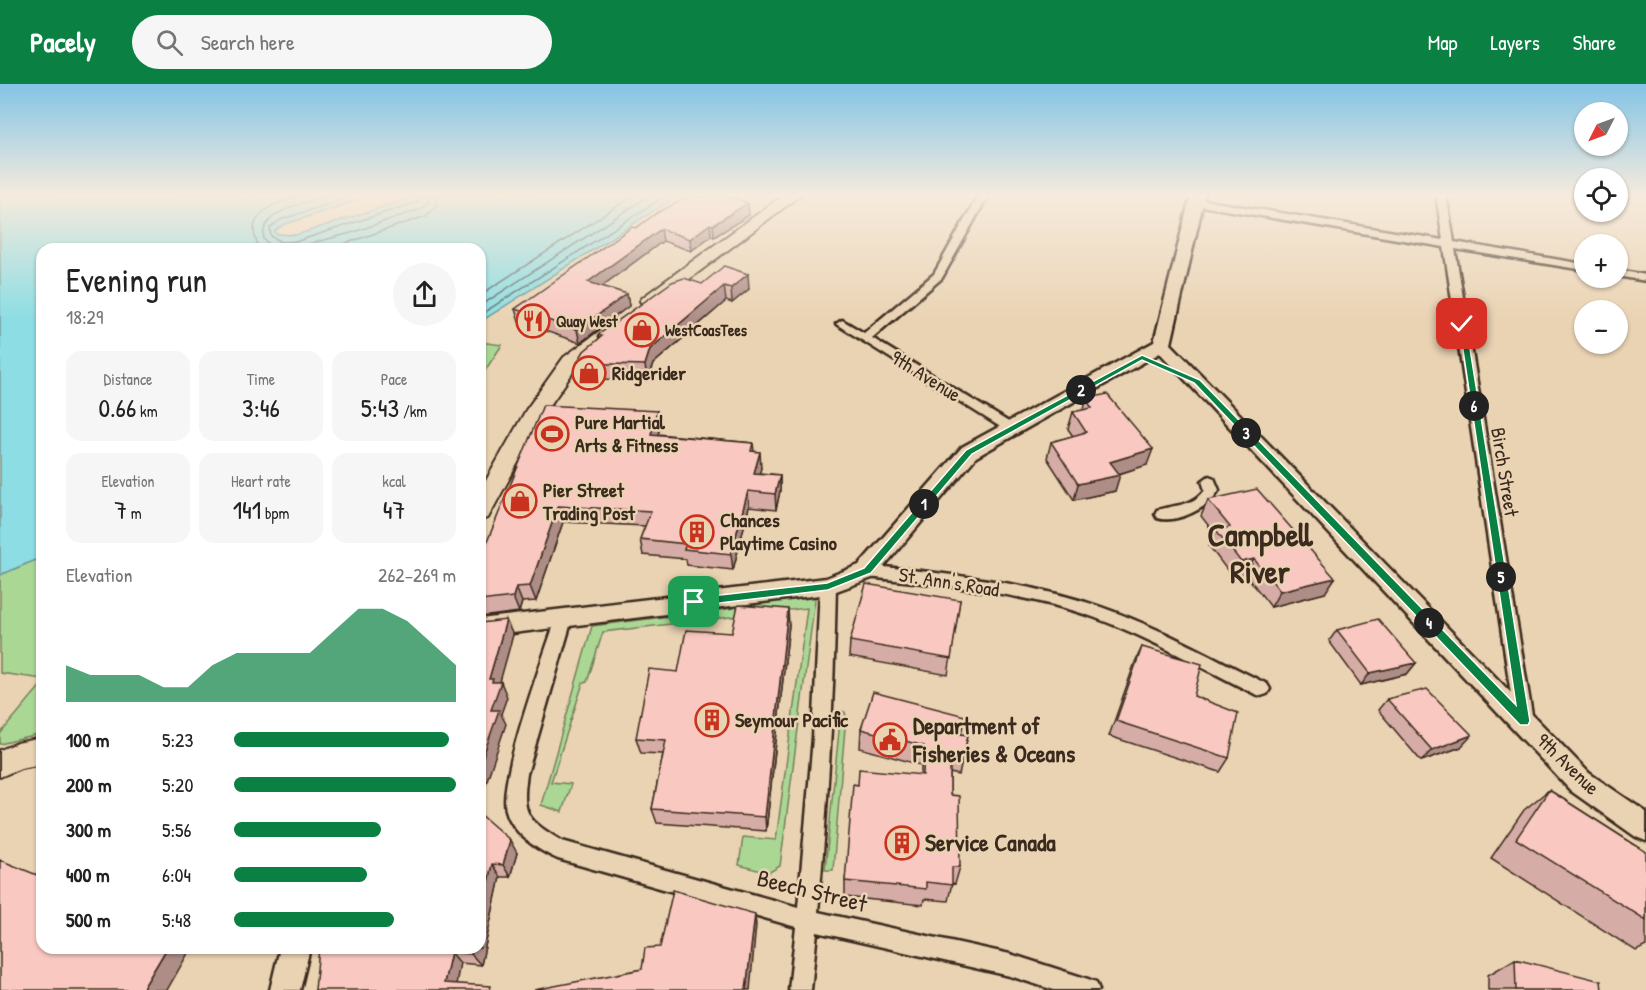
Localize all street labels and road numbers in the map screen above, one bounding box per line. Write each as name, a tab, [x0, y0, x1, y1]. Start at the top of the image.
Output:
street label: 9th Avenue	[886, 343, 966, 408]
street label: Birch Street	[1485, 426, 1526, 519]
street label: St. Ann's Road	[897, 560, 1001, 603]
street label: 9th Avenue	[1531, 727, 1606, 800]
street label: Beech Street	[754, 861, 871, 919]

